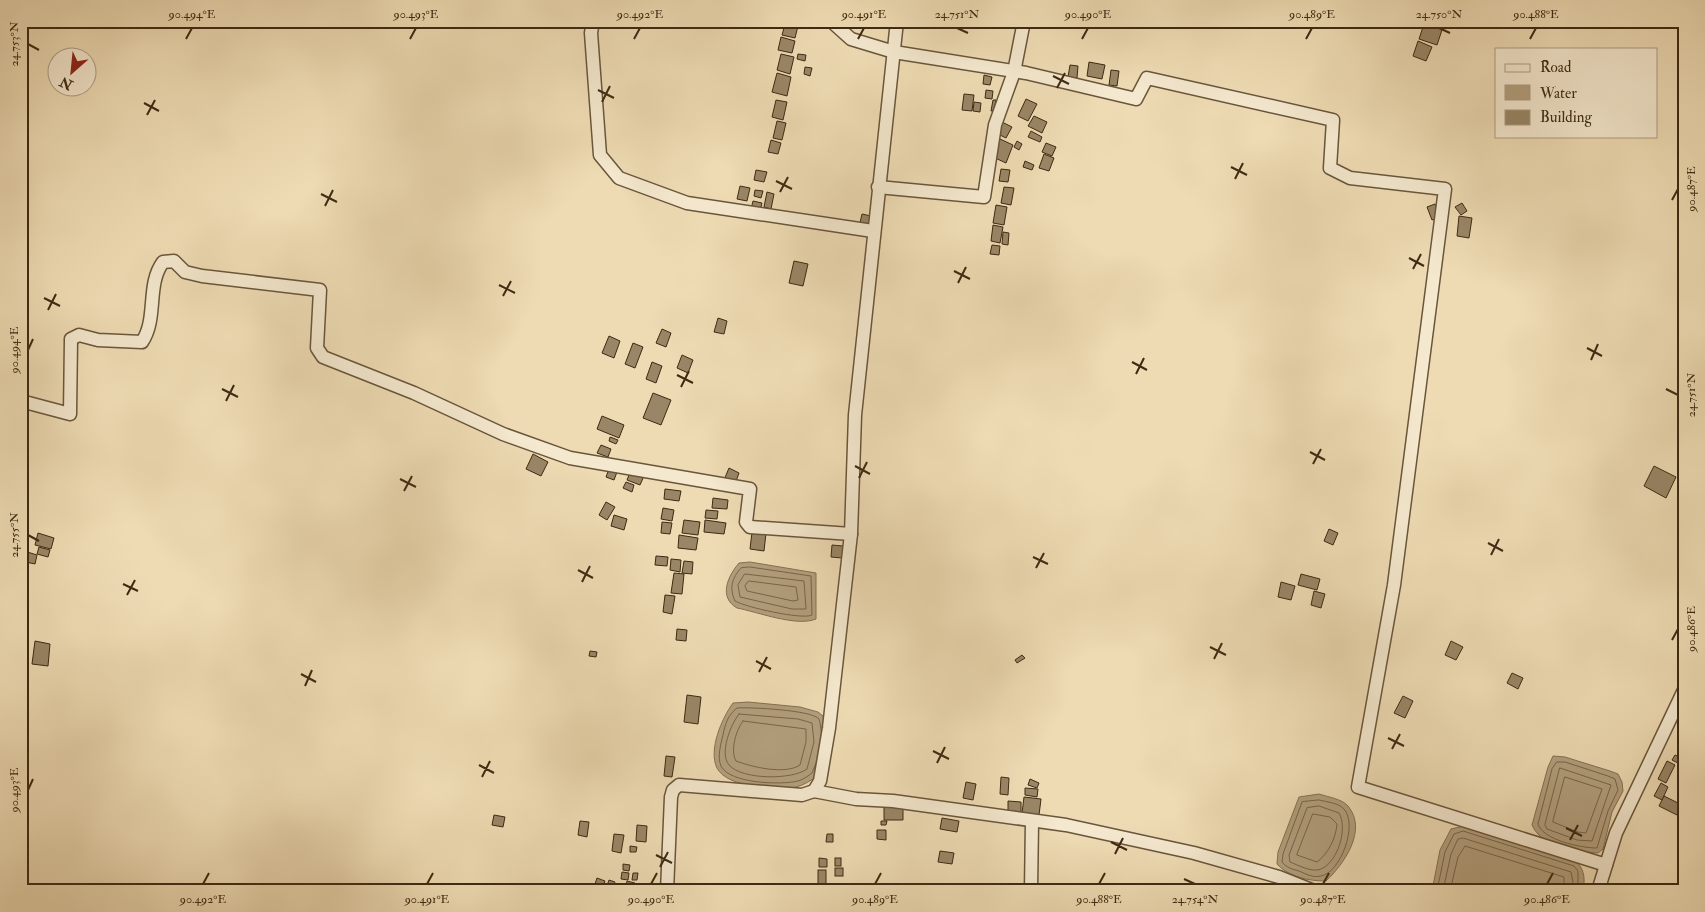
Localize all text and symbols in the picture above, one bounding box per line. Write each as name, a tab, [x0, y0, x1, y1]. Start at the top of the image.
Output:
text: 90.494°E	[168, 7, 216, 22]
text: 90.493°E	[393, 7, 439, 22]
text: 90.492°E	[616, 7, 664, 22]
text: 90.491°E	[841, 7, 887, 22]
text: 24.751°N	[935, 7, 980, 22]
text: 90.490°E	[1064, 7, 1112, 22]
text: 90.489°E	[1288, 7, 1335, 22]
text: 24.750°N	[1416, 7, 1462, 22]
text: 90.488°E	[1512, 7, 1559, 22]
text: 24.753°N	[7, 21, 22, 67]
north arrow	[48, 48, 98, 98]
legend	[1495, 48, 1658, 138]
text: Road	[1540, 58, 1572, 77]
text: N	[56, 73, 77, 94]
text: Water	[1539, 84, 1577, 103]
text: Building	[1540, 108, 1592, 127]
text: 90.487°E	[1684, 166, 1699, 213]
text: 90.494°E	[7, 326, 22, 374]
text: 24.751°N	[1684, 372, 1699, 417]
text: 24.755°N	[7, 512, 22, 558]
text: 90.486°E	[1684, 606, 1699, 653]
text: 90.493°E	[7, 767, 22, 813]
text: 90.492°E	[179, 892, 227, 907]
text: 90.491°E	[404, 892, 450, 907]
text: 90.490°E	[627, 892, 675, 907]
text: 90.489°E	[851, 892, 898, 907]
text: 90.488°E	[1075, 892, 1122, 907]
text: 24.754°N	[1172, 892, 1219, 907]
text: 90.487°E	[1299, 892, 1346, 907]
text: 90.486°E	[1523, 892, 1570, 907]

